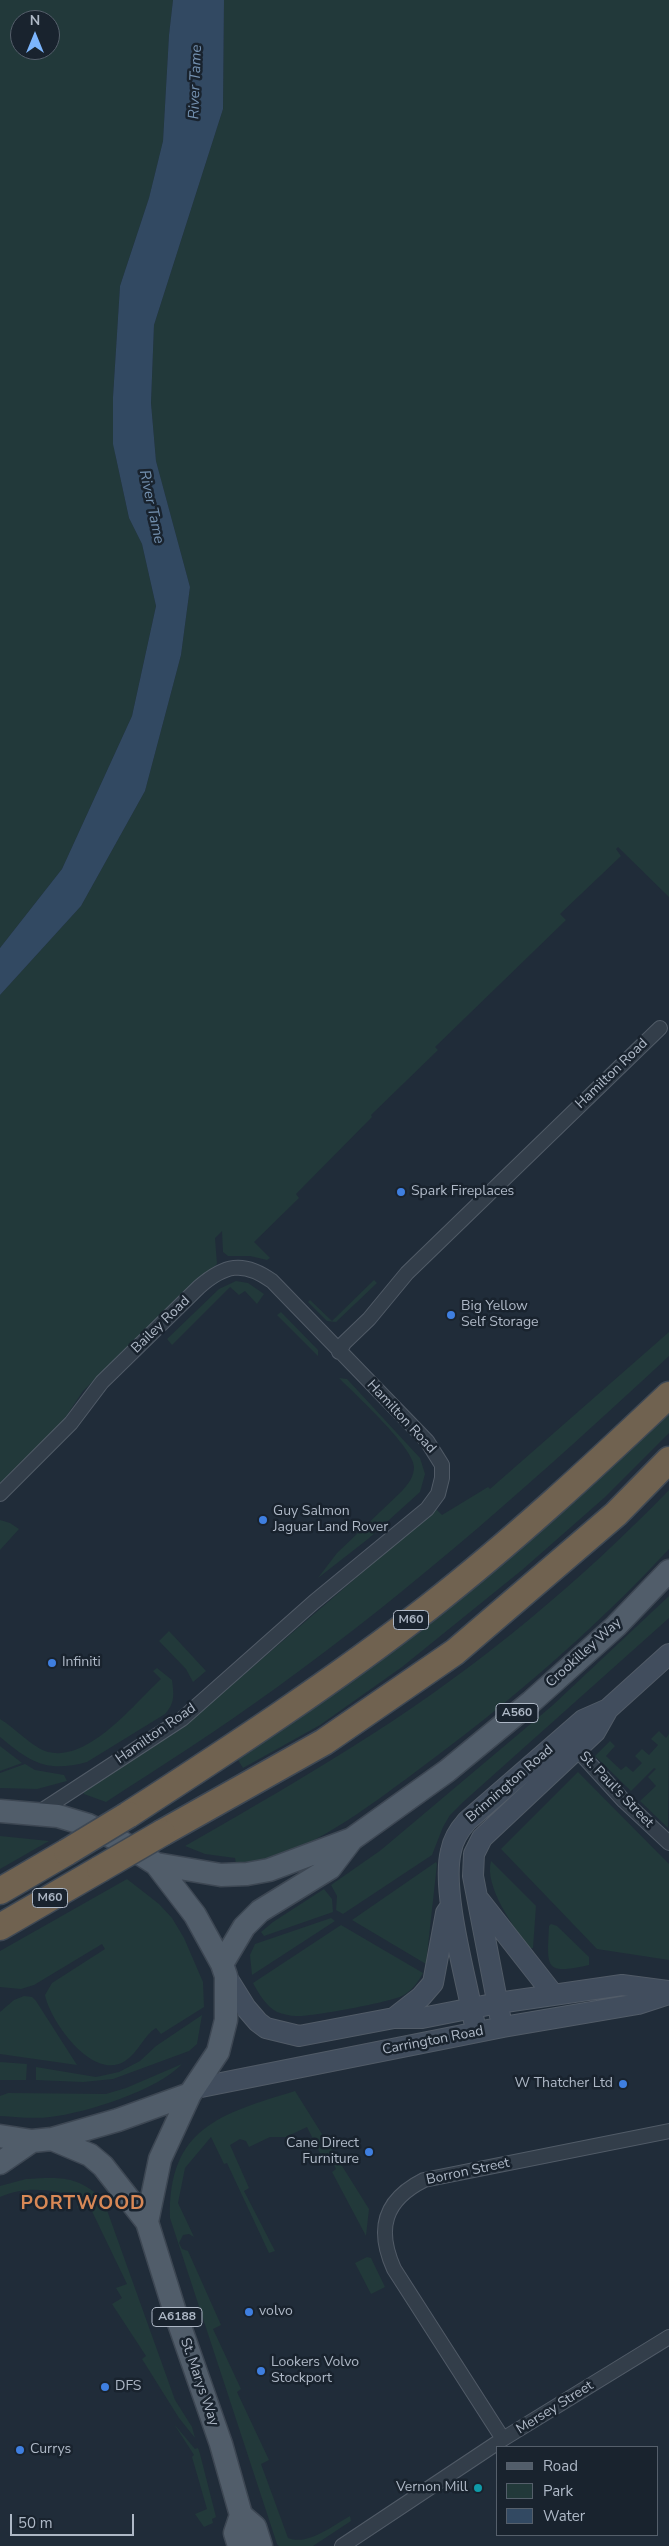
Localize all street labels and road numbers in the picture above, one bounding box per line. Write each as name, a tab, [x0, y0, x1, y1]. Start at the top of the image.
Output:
street label: Hamilton Road	[572, 1035, 652, 1113]
street label: Bailey Road	[128, 1293, 194, 1357]
street label: Hamilton Road	[363, 1377, 439, 1457]
road number: M60	[394, 1610, 428, 1630]
street label: Crookilley Way	[543, 1615, 625, 1691]
street label: Hamilton Road	[113, 1700, 199, 1768]
road number: A560	[496, 1704, 538, 1722]
street label: Brinnington Road	[463, 1742, 557, 1826]
street label: St. Paul's Street	[575, 1748, 657, 1832]
road number: M60	[32, 1889, 68, 1908]
street label: Carrington Road	[381, 2023, 485, 2059]
street label: Borron Street	[425, 2155, 511, 2189]
road number: A6188	[152, 2308, 202, 2326]
street label: St. Marys Way	[176, 2336, 222, 2428]
street label: Mersey Street	[513, 2378, 597, 2438]

